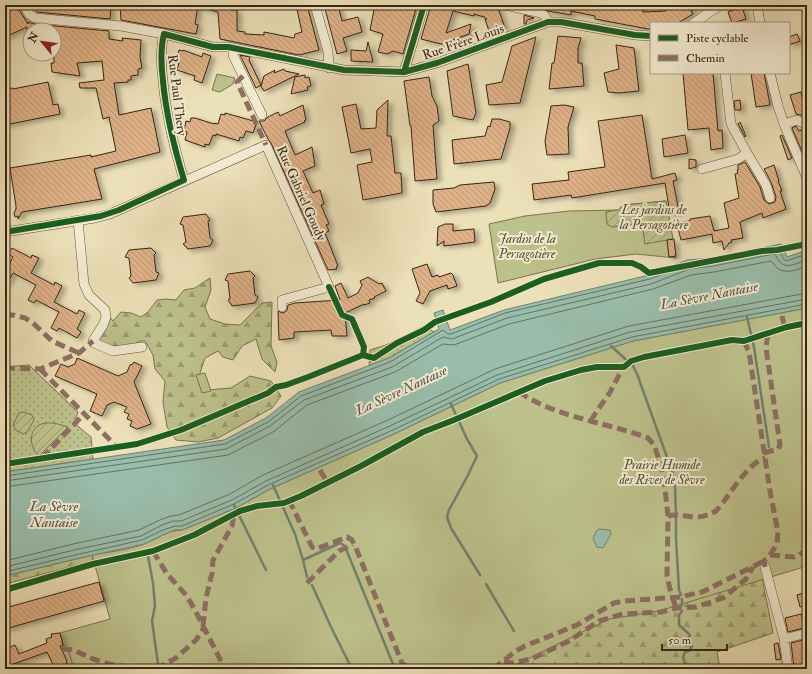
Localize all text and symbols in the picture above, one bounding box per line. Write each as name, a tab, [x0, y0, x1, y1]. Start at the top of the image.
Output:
street label: Rue Frère Louis	[420, 20, 507, 63]
north arrow	[22, 22, 62, 62]
legend	[650, 22, 790, 74]
text: N	[25, 29, 42, 46]
text: Piste cyclable	[686, 31, 748, 46]
text: Chemin	[686, 51, 725, 66]
street label: Rue Paul Thery	[163, 53, 190, 137]
street label: Rue Gabriel Goudy	[272, 143, 329, 244]
park label: Les jardins de la Persagotière	[619, 202, 689, 233]
park label: Jardin de la Persagotière	[498, 231, 556, 262]
water label: La Sèvre Nantaise	[658, 278, 760, 313]
water label: La Sèvre Nantaise	[352, 362, 450, 420]
park label: Prairie Humide des Rives de Sèvre	[618, 457, 705, 488]
water label: La Sèvre Nantaise	[29, 498, 79, 531]
scale bar	[662, 626, 727, 652]
text: 50 m	[668, 633, 692, 648]

